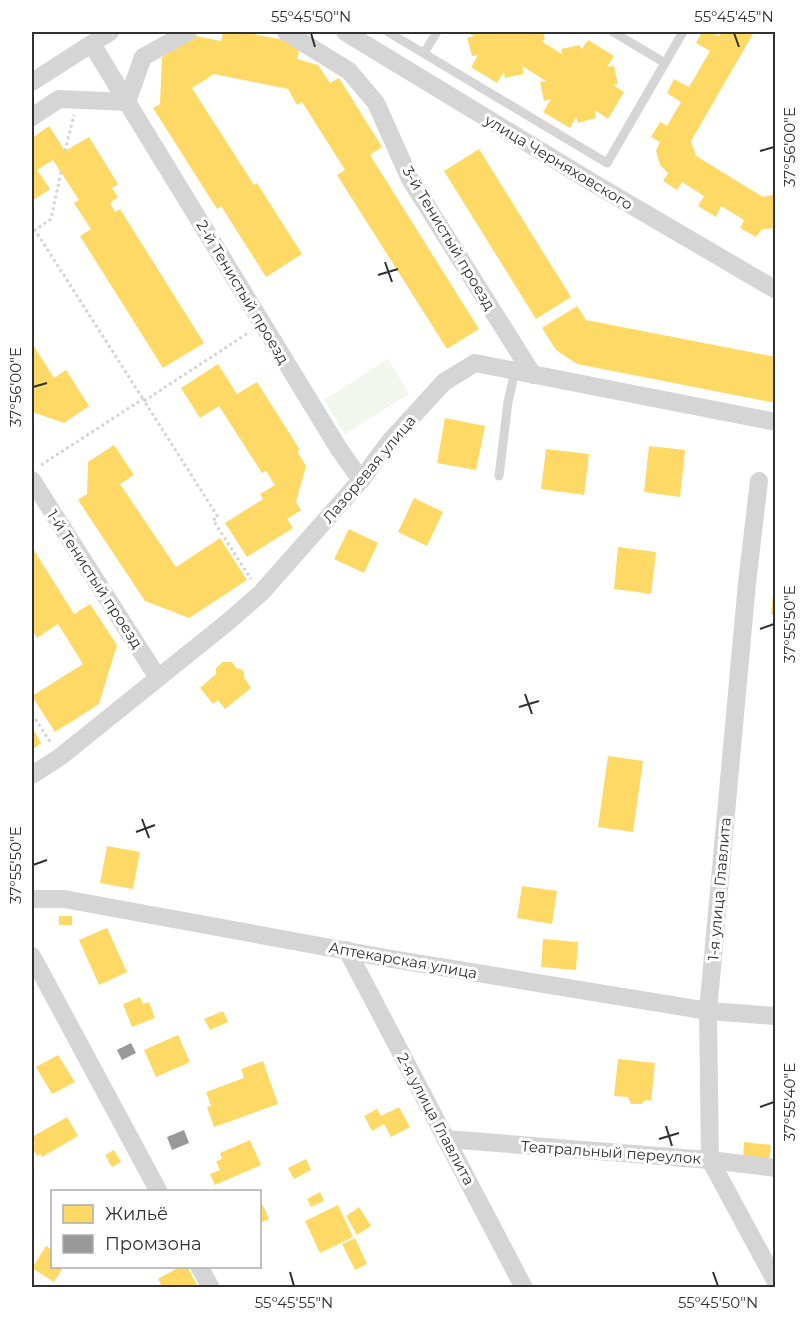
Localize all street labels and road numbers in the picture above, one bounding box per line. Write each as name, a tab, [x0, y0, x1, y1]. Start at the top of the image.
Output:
street label: улица Черняховского	[481, 110, 636, 214]
street label: 3-й Тенистый проезд	[398, 163, 500, 314]
street label: 2-й Тенистый проезд	[192, 217, 294, 368]
street label: Лазоревая улица	[318, 411, 420, 527]
street label: 1-й Тенистый проезд	[43, 506, 147, 652]
street label: 1-я улица Главлита	[703, 817, 735, 961]
street label: Аптекарская улица	[327, 938, 479, 982]
street label: 2-я улица Главлита	[393, 1050, 479, 1188]
street label: Театральный переулок	[520, 1136, 702, 1168]

